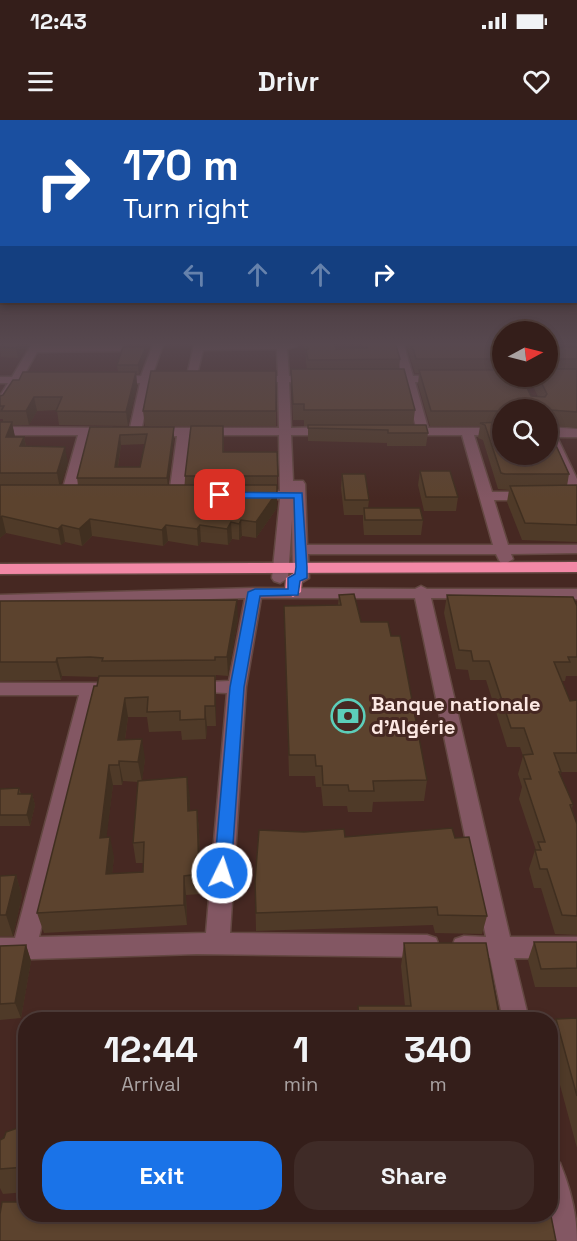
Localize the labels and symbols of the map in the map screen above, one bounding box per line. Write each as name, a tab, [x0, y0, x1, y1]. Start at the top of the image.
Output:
north arrow	[492, 321, 558, 387]
pin	[194, 469, 245, 520]
place label: Banque nationale d'Algérie	[371, 691, 540, 740]
bank icon: Banque nationale d'Algérie	[330, 698, 366, 734]
position arrow	[190, 841, 254, 905]

